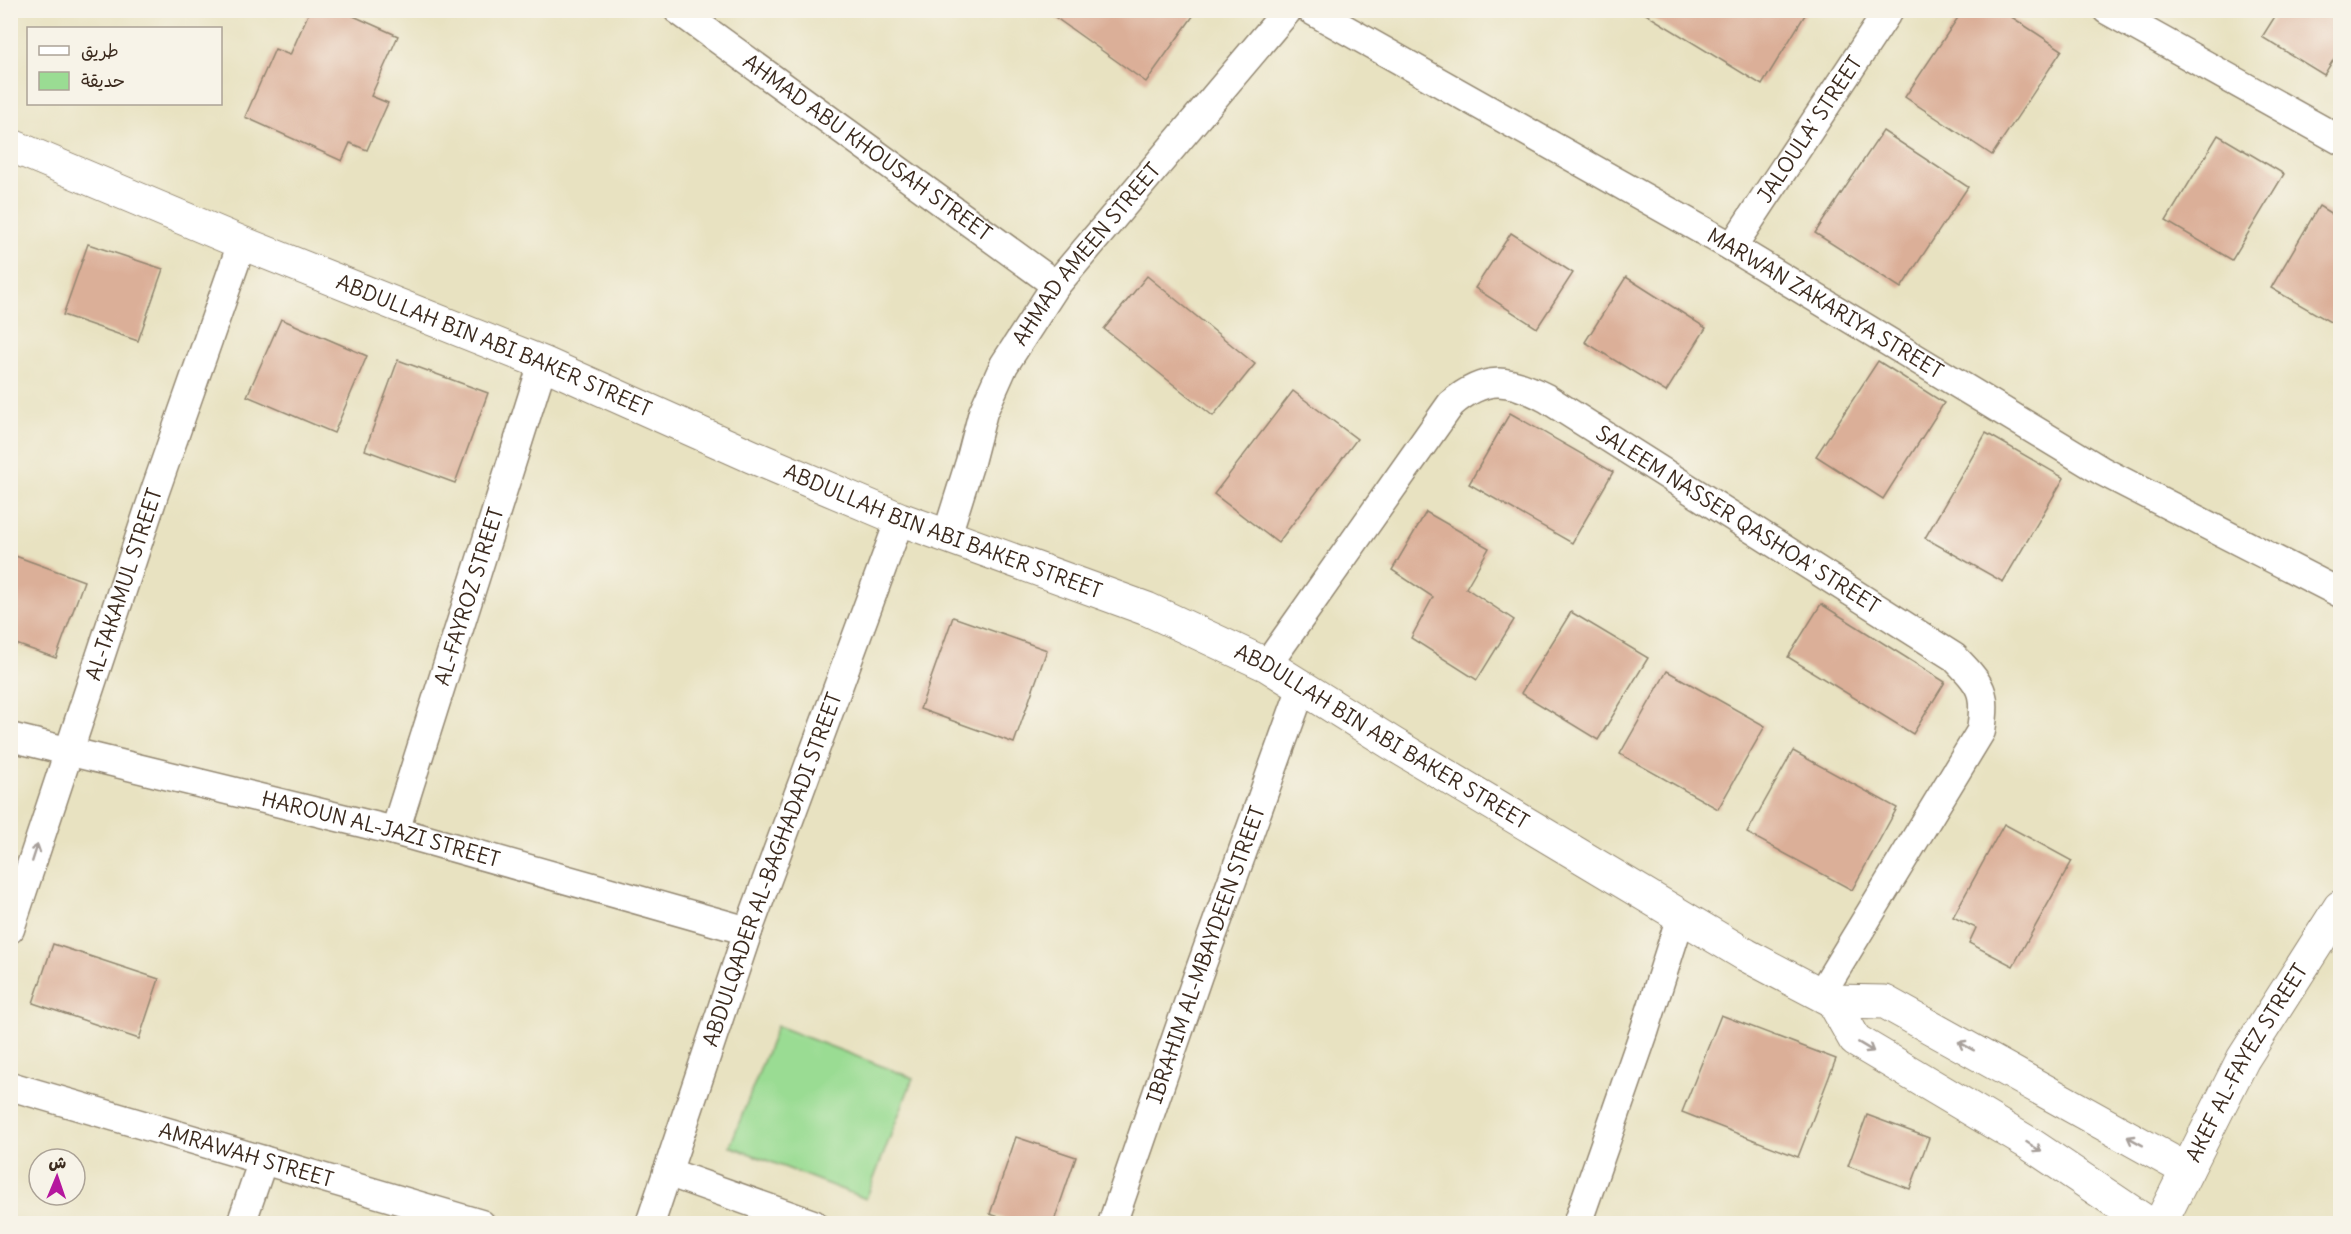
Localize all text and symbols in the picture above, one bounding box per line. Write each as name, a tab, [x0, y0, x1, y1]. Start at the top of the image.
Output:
legend	[27, 27, 222, 105]
text: طريق	[81, 39, 119, 62]
street label: AHMAD ABU KHOUSAH STREET	[738, 48, 997, 247]
street label: JALOULA’ STREET	[1751, 50, 1868, 208]
text: حديقة	[81, 69, 125, 92]
street label: AHMAD AMEEN STREET	[1006, 157, 1166, 351]
street label: MARWAN ZAKARIYA STREET	[1703, 222, 1948, 385]
street label: ABDULLAH BIN ABI BAKER STREET	[333, 268, 656, 423]
street label: SALEEM NASSER QASHOA' STREET	[1591, 419, 1885, 619]
street label: ABDULLAH BIN ABI BAKER STREET	[780, 457, 1106, 604]
street label: AL-TAKAMUL STREET	[79, 485, 168, 684]
street label: AL-FAYROZ STREET	[428, 504, 510, 689]
street label: ABDULLAH BIN ABI BAKER STREET	[1231, 638, 1534, 835]
street label: ABDULQADER AL-BAGHADADI STREET	[696, 689, 848, 1050]
street label: HAROUN AL-JAZI STREET	[259, 785, 503, 873]
street label: IBRAHIM AL-MBAYDEEN STREET	[1141, 802, 1271, 1107]
one-way arrow	[30, 844, 41, 863]
street label: AKEF AL-FAYEZ STREET	[2179, 958, 2313, 1166]
one-way arrow	[1957, 1039, 1974, 1051]
one-way arrow	[1857, 1042, 1874, 1054]
street label: AMRAWAH STREET	[156, 1116, 337, 1193]
one-way arrow	[2127, 1135, 2145, 1146]
one-way arrow	[2025, 1142, 2042, 1154]
north arrow	[27, 1147, 87, 1207]
text: ش	[48, 1152, 67, 1172]

